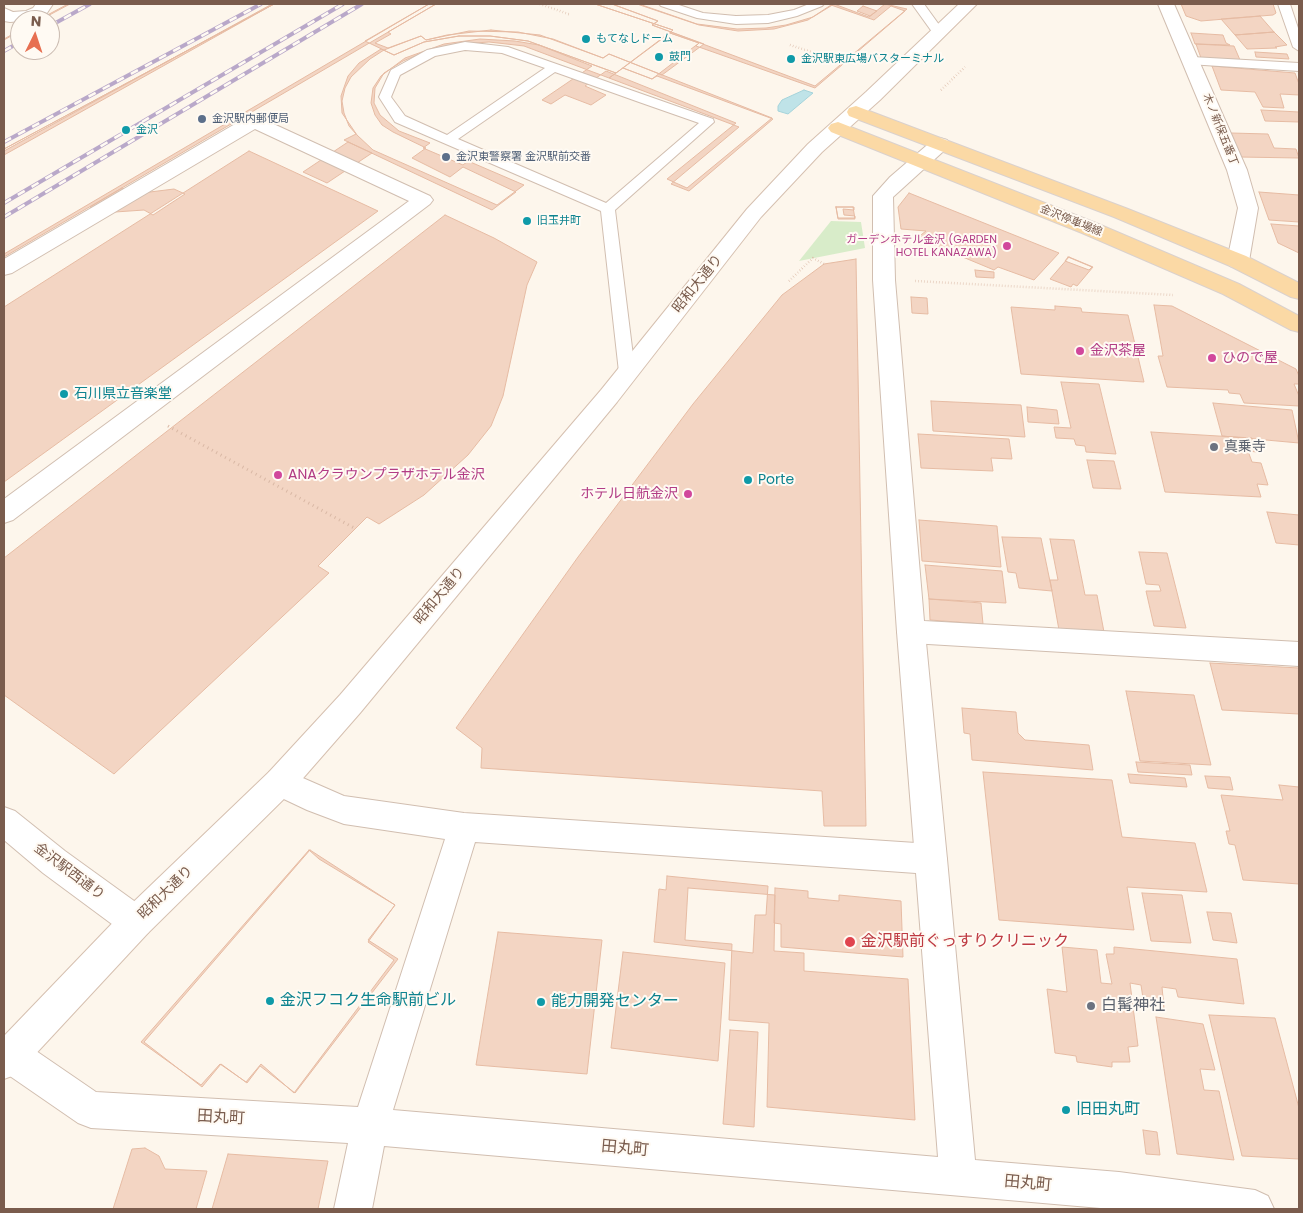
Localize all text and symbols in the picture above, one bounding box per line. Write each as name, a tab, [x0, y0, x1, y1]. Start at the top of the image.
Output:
north arrow	[10, 10, 60, 60]
text: N	[30, 11, 42, 31]
place label: もてなしドーム	[596, 32, 673, 46]
marker: もてなしドーム	[580, 33, 592, 45]
place label: 鼓門	[669, 50, 691, 64]
marker: 鼓門	[653, 51, 665, 63]
place label: 金沢駅東広場バスターミナル	[801, 52, 944, 66]
marker: 金沢駅東広場バスターミナル	[785, 53, 797, 65]
street label: 木ノ新保五番丁	[1199, 92, 1241, 168]
place label: 金沢駅内郵便局	[212, 112, 289, 126]
marker: 金沢駅内郵便局	[196, 113, 208, 125]
place label: 金沢	[136, 123, 158, 137]
marker: 金沢	[120, 124, 132, 136]
place label: 金沢東警察署 金沢駅前交番	[456, 150, 591, 164]
marker: 金沢東警察署 金沢駅前交番	[440, 151, 452, 163]
street label: 金沢停車場線	[1038, 203, 1104, 239]
place label: 旧玉井町	[537, 214, 581, 228]
marker: 旧玉井町	[521, 215, 533, 227]
place label: ガーデンホテル金沢 (GARDEN HOTEL KANAZAWA)	[846, 233, 997, 259]
marker: ガーデンホテル金沢 (GARDEN HOTEL KANAZAWA)	[1001, 240, 1013, 252]
street label: 昭和大通り	[669, 252, 727, 316]
place label: 金沢茶屋	[1090, 343, 1146, 359]
marker: 金沢茶屋	[1074, 345, 1086, 357]
place label: ひので屋	[1222, 350, 1278, 366]
marker: ひので屋	[1206, 352, 1218, 364]
place label: 石川県立音楽堂	[74, 386, 172, 402]
marker: 石川県立音楽堂	[58, 388, 70, 400]
place label: 真乗寺	[1224, 439, 1266, 455]
marker: 真乗寺	[1208, 441, 1220, 453]
place label: ANAクラウンプラザホテル金沢	[288, 467, 485, 483]
marker: ANAクラウンプラザホテル金沢	[272, 469, 284, 481]
place label: Porte	[758, 472, 794, 488]
marker: Porte	[742, 474, 754, 486]
place label: ホテル日航金沢	[580, 486, 678, 502]
marker: ホテル日航金沢	[682, 488, 694, 500]
street label: 昭和大通り	[411, 564, 469, 628]
street label: 金沢駅西通り	[30, 840, 108, 904]
street label: 昭和大通り	[135, 863, 197, 923]
place label: 金沢駅前ぐっすりクリニック	[861, 932, 1069, 952]
marker: 金沢駅前ぐっすりクリニック	[843, 935, 857, 949]
place label: 金沢フコク生命駅前ビル	[280, 991, 456, 1011]
place label: 能力開発センター	[551, 992, 679, 1012]
marker: 金沢フコク生命駅前ビル	[264, 995, 276, 1007]
marker: 能力開発センター	[535, 996, 547, 1008]
place label: 白髯神社	[1101, 996, 1165, 1016]
marker: 白髯神社	[1085, 1000, 1097, 1012]
place label: 旧田丸町	[1076, 1100, 1140, 1120]
marker: 旧田丸町	[1060, 1104, 1072, 1116]
street label: 田丸町	[197, 1107, 245, 1129]
street label: 田丸町	[600, 1137, 650, 1161]
street label: 田丸町	[1003, 1172, 1053, 1196]

